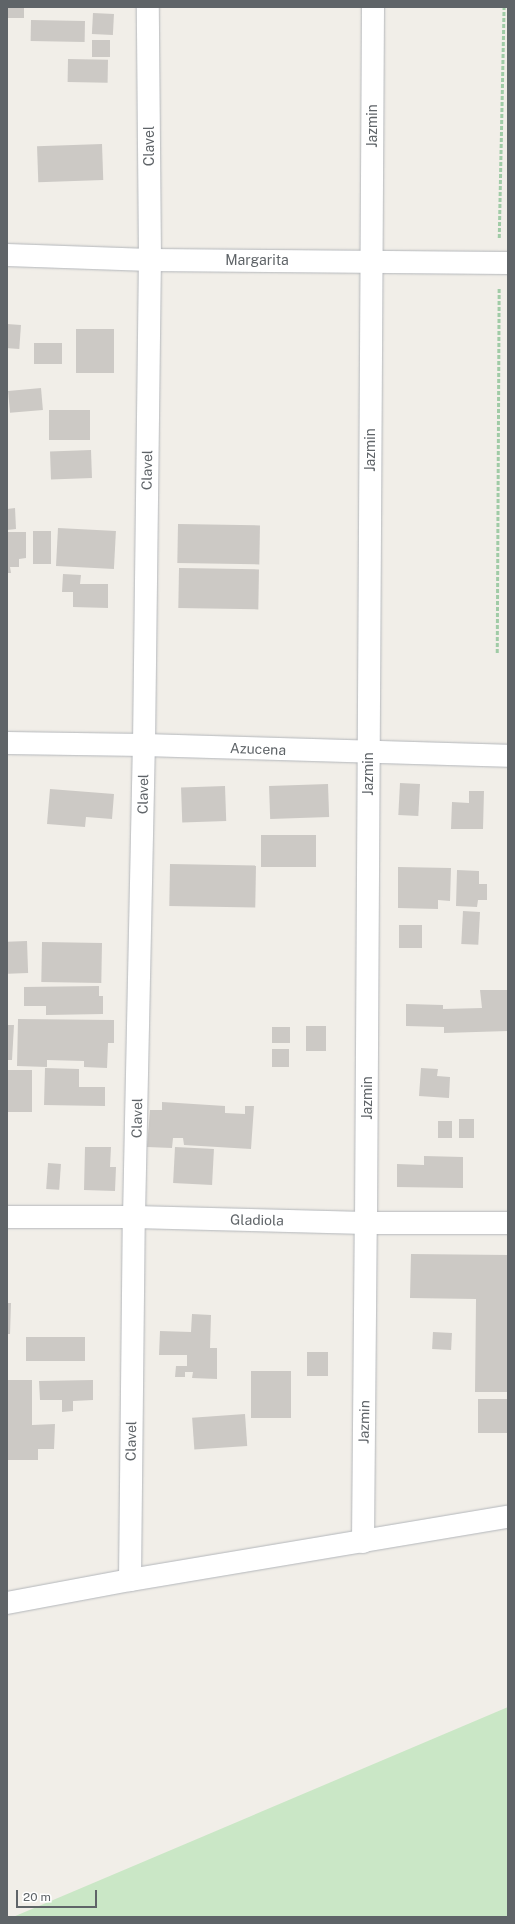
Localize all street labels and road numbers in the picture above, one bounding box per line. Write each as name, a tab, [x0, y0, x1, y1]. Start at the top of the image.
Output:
street label: Jazmin	[364, 104, 380, 148]
street label: Clavel	[141, 126, 157, 166]
street label: Margarita	[225, 252, 289, 268]
street label: Jazmin	[362, 428, 378, 472]
street label: Clavel	[138, 450, 156, 490]
street label: Azucena	[230, 740, 286, 758]
street label: Jazmin	[360, 752, 376, 796]
street label: Clavel	[134, 774, 152, 814]
street label: Jazmin	[359, 1076, 375, 1120]
street label: Clavel	[128, 1098, 146, 1138]
street label: Gladiola	[230, 1211, 284, 1229]
street label: Jazmin	[355, 1400, 373, 1444]
street label: Clavel	[122, 1421, 140, 1461]

